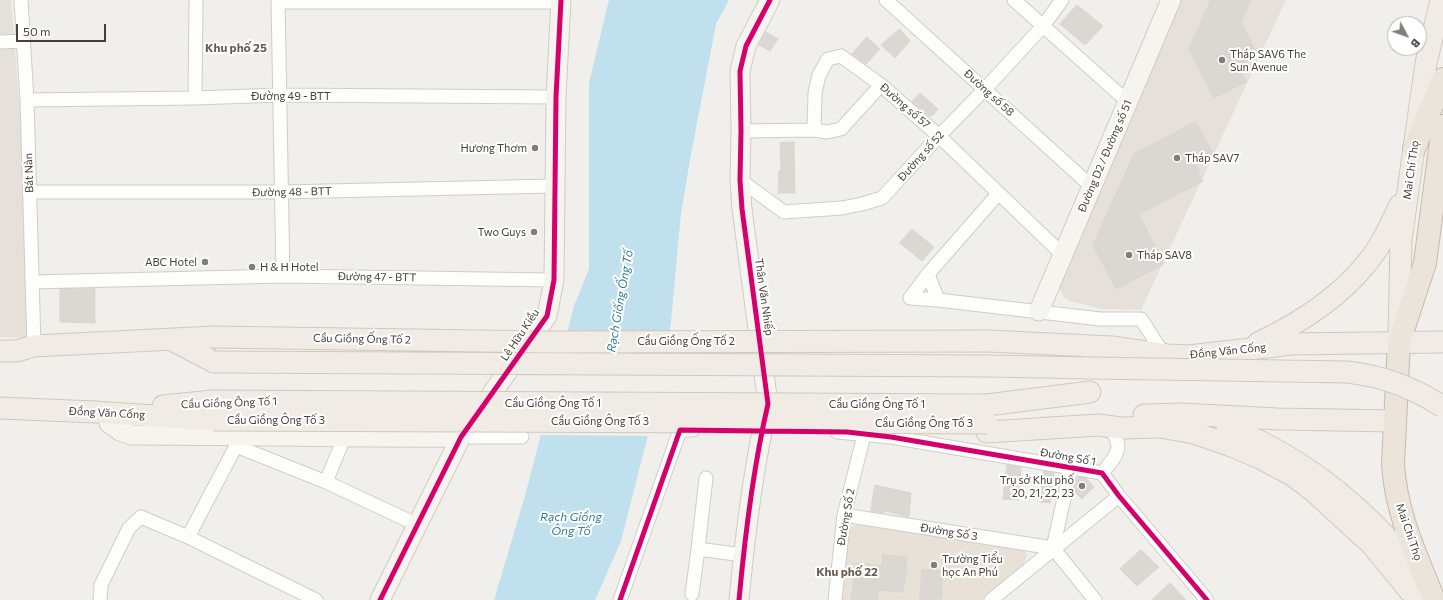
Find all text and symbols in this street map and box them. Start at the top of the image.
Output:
scale bar [18,16,108,42]
north arrow [1387,16,1427,56]
text: 50 m [23,24,51,38]
text: B [1408,37,1423,51]
district label: Khu phố 25 [205,41,267,55]
place label: Tháp SAV6 The Sun Avenue [1230,47,1306,73]
marker: Tháp SAV6 The Sun Avenue [1217,55,1227,65]
street label: Đường số 58 [961,67,1017,119]
street label: Đường số 57 [877,81,933,131]
street label: Đường 49 - BTT [251,89,331,103]
street label: Đường D2 / Đường số 51 [1075,98,1135,214]
street label: Đường số 52 [895,128,947,184]
street label: Mai Chí Thọ [1400,139,1422,201]
place label: Hương Thơm [461,141,527,155]
marker: Hương Thơm [530,143,540,153]
place label: Tháp SAV7 [1185,151,1239,165]
street label: Bát Nàn [22,153,36,193]
marker: Tháp SAV7 [1172,153,1182,163]
street label: Đường 48 - BTT [252,185,332,199]
place label: Two Guys [478,225,526,239]
marker: Two Guys [529,227,539,237]
place label: Tháp SAV8 [1137,248,1192,262]
water label: Rạch Giống Ống Tố [604,249,636,353]
marker: Tháp SAV8 [1124,250,1134,260]
place label: ABC Hotel [145,255,197,269]
marker: ABC Hotel [200,257,210,267]
street label: Thân Văn Nhiếp [752,257,776,337]
place label: H & H Hotel [260,260,319,274]
marker: H & H Hotel [247,262,257,272]
street label: Đường 47 - BTT [338,270,416,284]
street label: Lê Hữu Kiều [498,306,542,364]
street label: Cầu Giồng Ống Tố 2 [313,332,411,346]
street label: Cầu Giồng Ống Tố 2 [637,334,735,348]
street label: Đồng Văn Cống [1189,340,1267,362]
street label: Cầu Giồng Ông Tố 1 [181,395,277,411]
street label: Cầu Giồng Ông Tố 1 [505,396,601,410]
street label: Cầu Giồng Ông Tố 1 [829,397,925,411]
street label: Đồng Văn Cống [68,404,146,422]
street label: Cầu Giồng Ông Tố 3 [227,413,325,427]
street label: Cầu Giồng Ông Tố 3 [551,414,649,428]
street label: Cầu Giồng Ông Tố 3 [875,416,973,430]
street label: Đường Số 1 [1039,446,1097,468]
place label: Trụ sở Khu phố 20, 21, 22, 23 [1000,473,1074,499]
marker: Trụ sở Khu phố 20, 21, 22, 23 [1077,481,1087,491]
street label: Đường Số 2 [834,487,858,547]
street label: Mai Chí Thọ [1393,502,1425,562]
water label: Rạch Giồng Ông Tố [540,510,602,538]
street label: Đường Số 3 [919,521,979,543]
place label: Trường Tiểu học An Phú [942,552,1003,578]
marker: Trường Tiểu học An Phú [929,560,939,570]
district label: Khu phố 22 [816,565,878,579]

